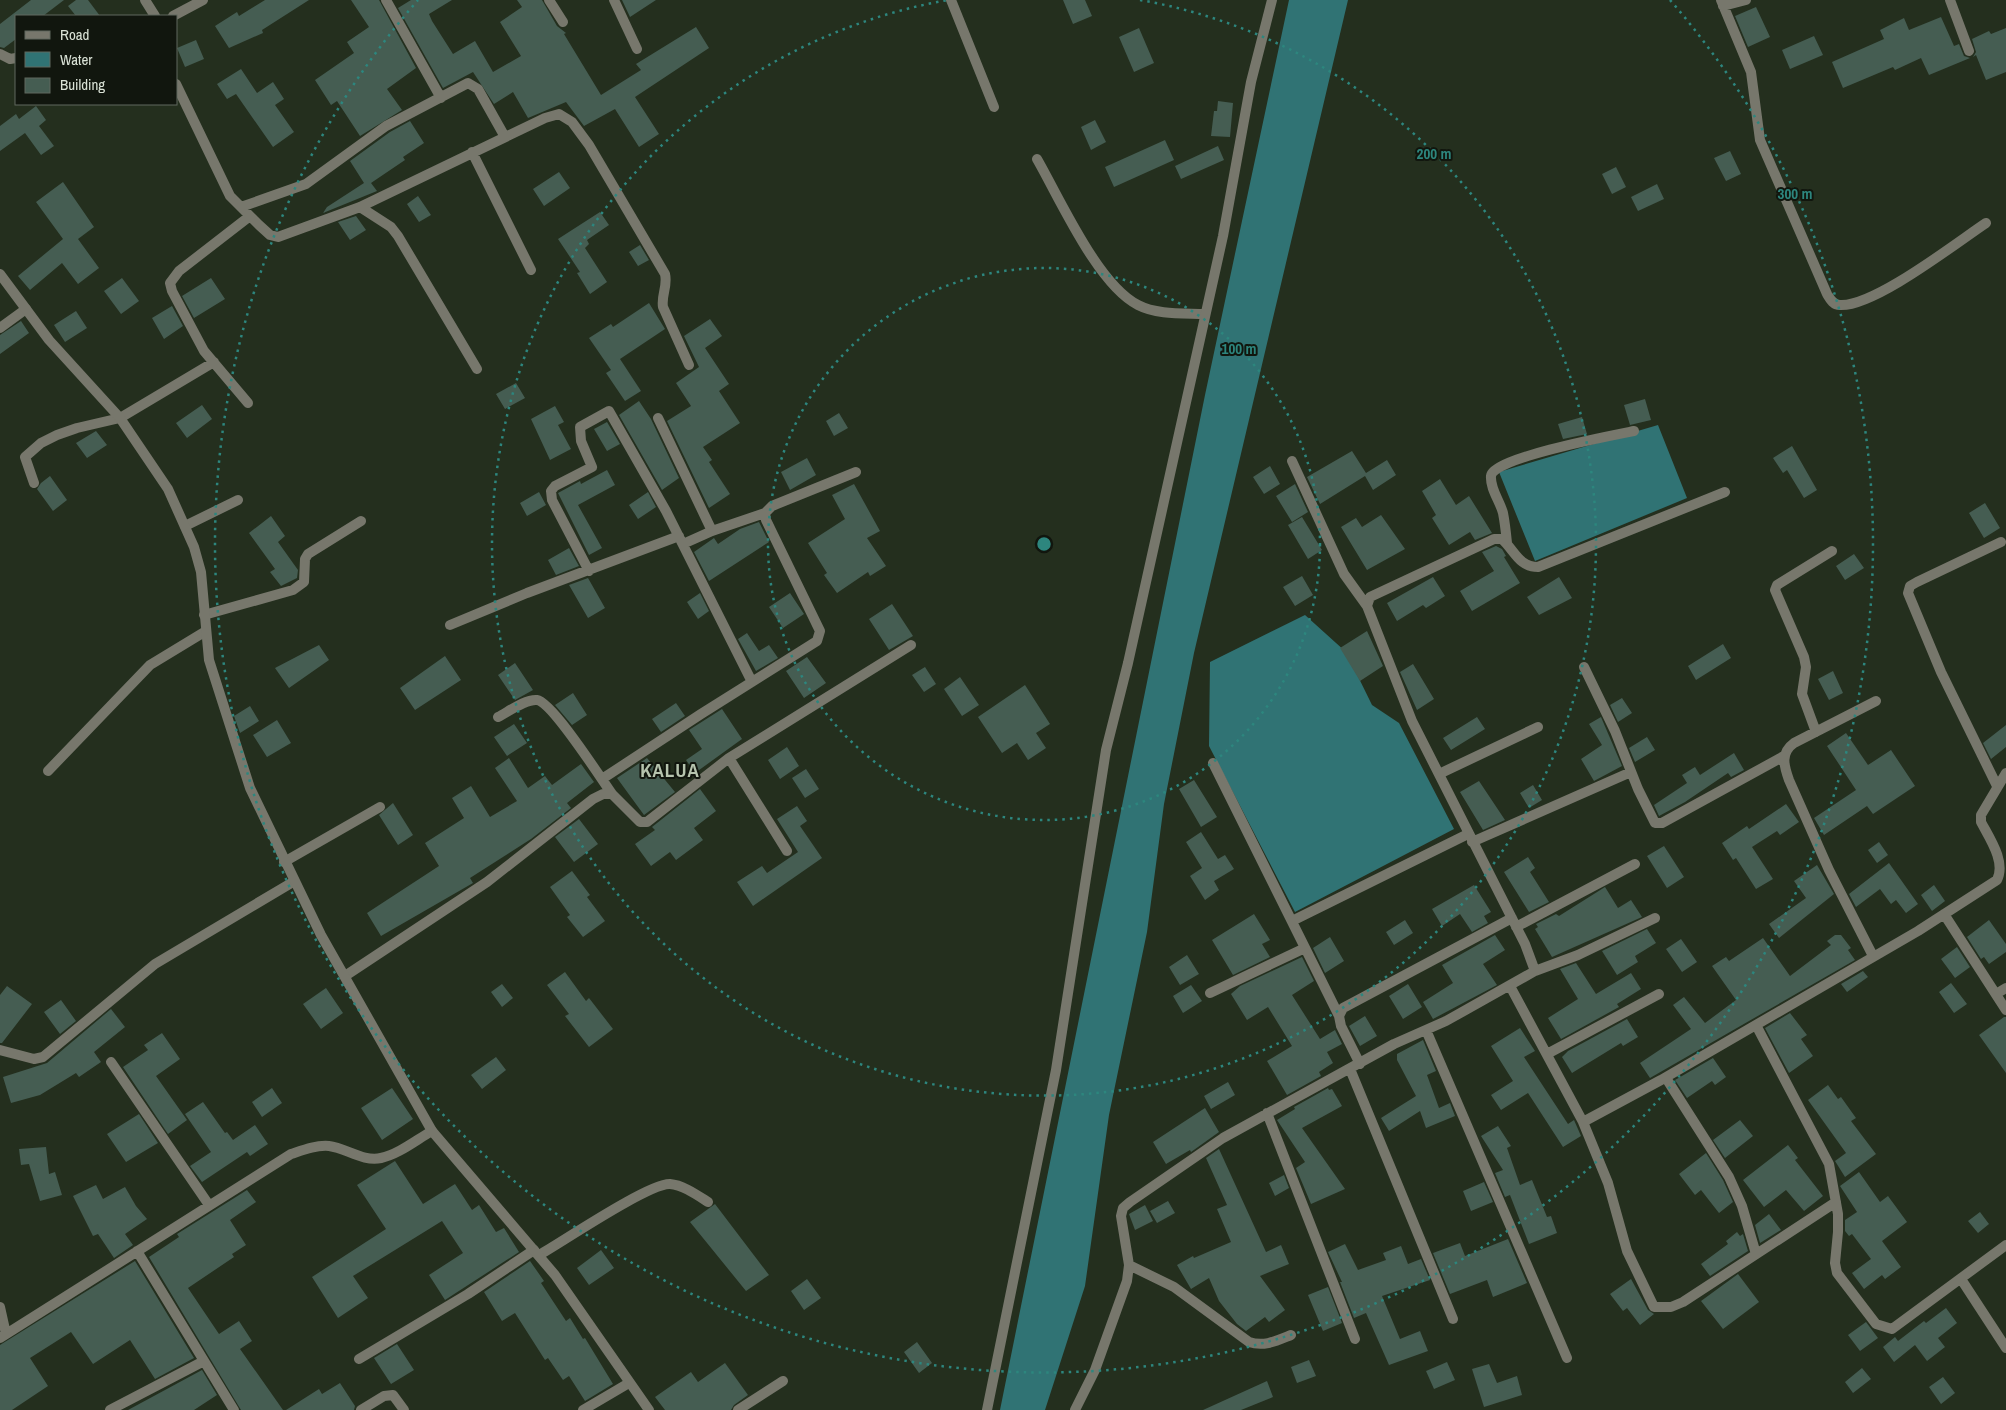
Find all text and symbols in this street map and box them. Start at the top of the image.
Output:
legend [15,15,178,105]
text: Road [60,24,89,45]
text: Water [60,49,92,70]
text: Building [60,74,105,95]
text: 200 m [1417,143,1451,164]
text: 300 m [1778,183,1812,204]
text: 100 m [1222,338,1256,359]
centre of rings [1035,535,1053,553]
district label: KALUA [640,757,700,783]

